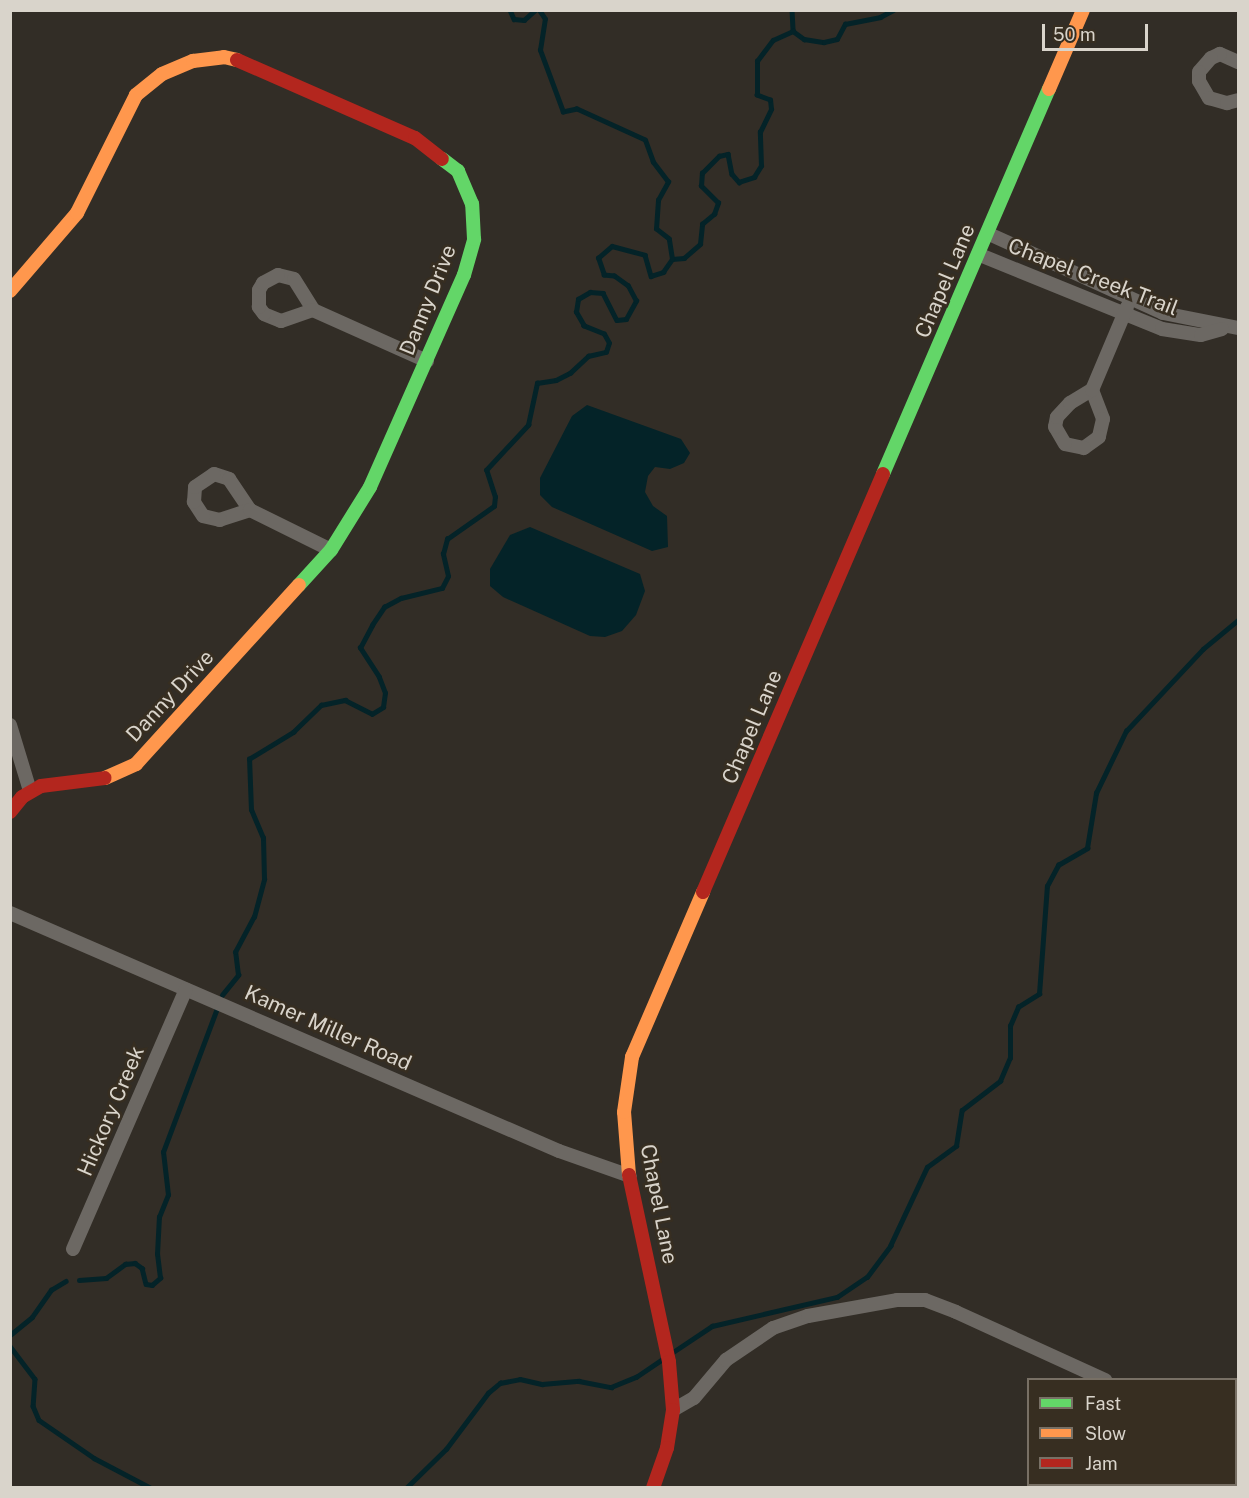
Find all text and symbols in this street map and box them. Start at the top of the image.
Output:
scale bar [1045,12,1152,50]
text: 50 m [1053,24,1096,45]
street label: Chapel Lane [910,220,980,342]
street label: Chapel Creek Trail [1004,233,1182,321]
street label: Danny Drive [394,241,462,359]
street label: Danny Drive [121,645,219,747]
street label: Chapel Lane [717,666,787,788]
street label: Kamer Miller Road [241,980,415,1076]
street label: Hickory Creek [72,1042,150,1180]
street label: Chapel Lane [635,1142,683,1266]
legend [1027,1378,1237,1486]
text: Fast [1085,1393,1121,1414]
text: Slow [1085,1423,1126,1444]
text: Jam [1085,1453,1118,1474]

